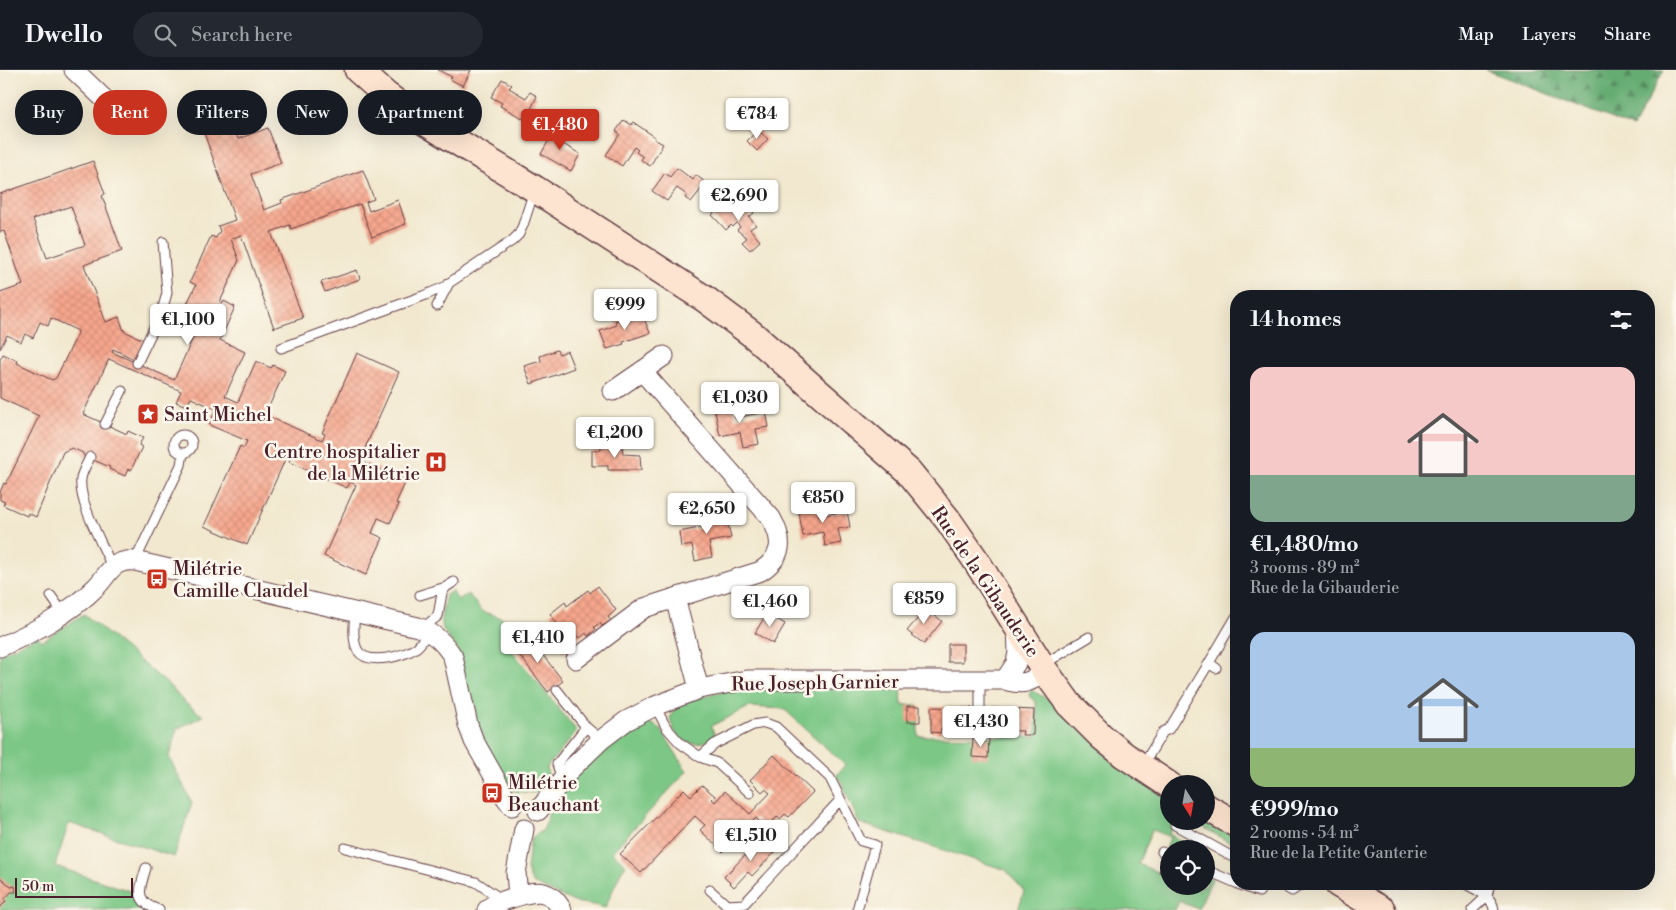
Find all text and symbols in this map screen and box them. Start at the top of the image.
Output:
search box [133,12,483,57]
text: Dwello [25,20,103,50]
icon: search [151,21,179,49]
text: Search here [191,23,293,47]
text: Map [1459,23,1494,46]
text: Layers [1522,23,1576,46]
text: Share [1604,23,1651,46]
chip: Buy [15,90,83,135]
chip: Rent [93,90,167,135]
chip: Filters [177,90,267,135]
chip: New [277,90,348,135]
chip: Apartment [358,90,482,135]
pin: €784 [727,98,787,140]
text: €784 [737,104,777,124]
pin: €1,480 [519,108,601,151]
text: €1,480 [532,115,588,135]
pin: €2,690 [698,180,780,222]
text: €2,690 [710,186,768,206]
pin: €999 [595,288,655,331]
text: €999 [605,295,645,315]
pin: €1,100 [147,304,229,346]
icon: filters [1607,306,1635,334]
text: 14 homes [1250,307,1341,333]
text: €1,100 [161,310,215,330]
pin: €1,030 [699,382,781,424]
text: €1,030 [712,388,768,408]
icon: home [1398,400,1488,490]
place icon: Saint Michel [136,402,160,426]
place label: Saint Michel [164,403,272,427]
pin: €1,200 [574,416,656,459]
text: €1,200 [587,423,643,443]
place label: Centre hospitalier de la Milétrie [264,440,420,486]
hospital icon: Centre hospitalier de la Milétrie [424,450,448,474]
pin: €850 [793,482,853,524]
text: €850 [802,488,844,508]
pin: €2,650 [666,492,748,535]
text: €2,650 [679,499,735,519]
street label: Rue de la Gibauderie [926,501,1045,662]
text: €1,480/mo [1250,532,1359,558]
place label: Milétrie Camille Claudel [173,557,309,603]
text: 3 rooms · 89 m² [1250,558,1360,578]
bus stop icon: Milétrie Camille Claudel [145,567,169,591]
text: Rue de la Gibauderie [1250,578,1399,598]
pin: €859 [894,582,954,625]
pin: €1,460 [729,586,811,628]
text: €859 [904,589,944,609]
text: €1,460 [742,592,798,612]
pin: €1,410 [497,622,579,664]
text: €1,410 [512,628,564,648]
icon: home [1398,665,1488,755]
street label: Rue Joseph Garnier [731,670,899,696]
pin: €1,430 [940,706,1022,748]
text: €1,430 [953,712,1009,732]
place label: Milétrie Beauchant [507,771,600,817]
north arrow [1160,775,1215,830]
map controls [1160,775,1215,895]
bus stop icon: Milétrie Beauchant [480,781,504,805]
text: €999/mo [1250,797,1339,823]
pin: €1,510 [710,820,792,862]
text: 2 rooms · 54 m² [1250,823,1359,843]
text: €1,510 [725,826,777,846]
button: locate [1160,840,1215,895]
text: Rue de la Petite Ganterie [1250,843,1427,863]
scale bar [15,875,132,898]
text: 50 m [22,878,54,896]

